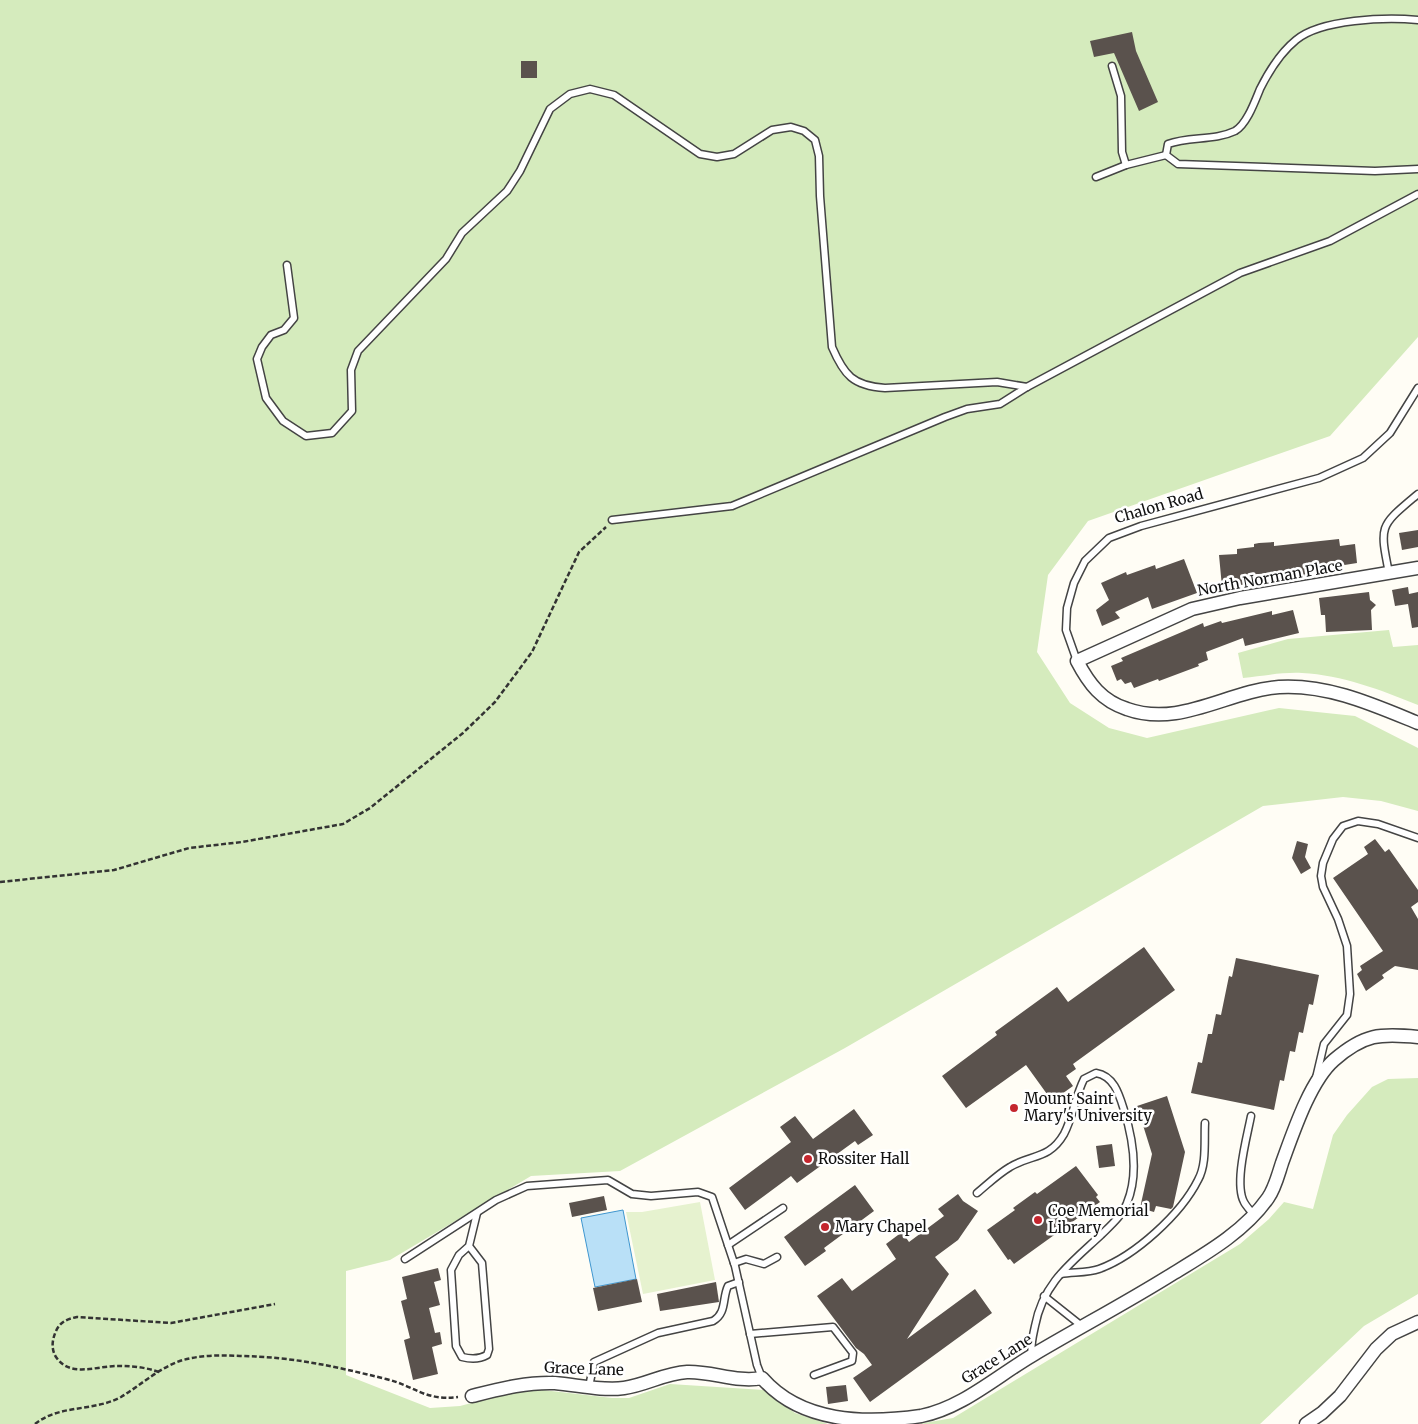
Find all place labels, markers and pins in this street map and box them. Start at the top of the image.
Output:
place label: Mount Saint Mary's University [1024,1089,1152,1125]
marker: Mount Saint Mary's University [1008,1102,1020,1114]
place label: Rossiter Hall [818,1149,910,1168]
marker: Rossiter Hall [802,1153,814,1165]
place label: Coe Memorial Library [1048,1201,1149,1237]
marker: Coe Memorial Library [1032,1214,1044,1226]
place label: Mary Chapel [835,1217,927,1236]
marker: Mary Chapel [819,1221,831,1233]

